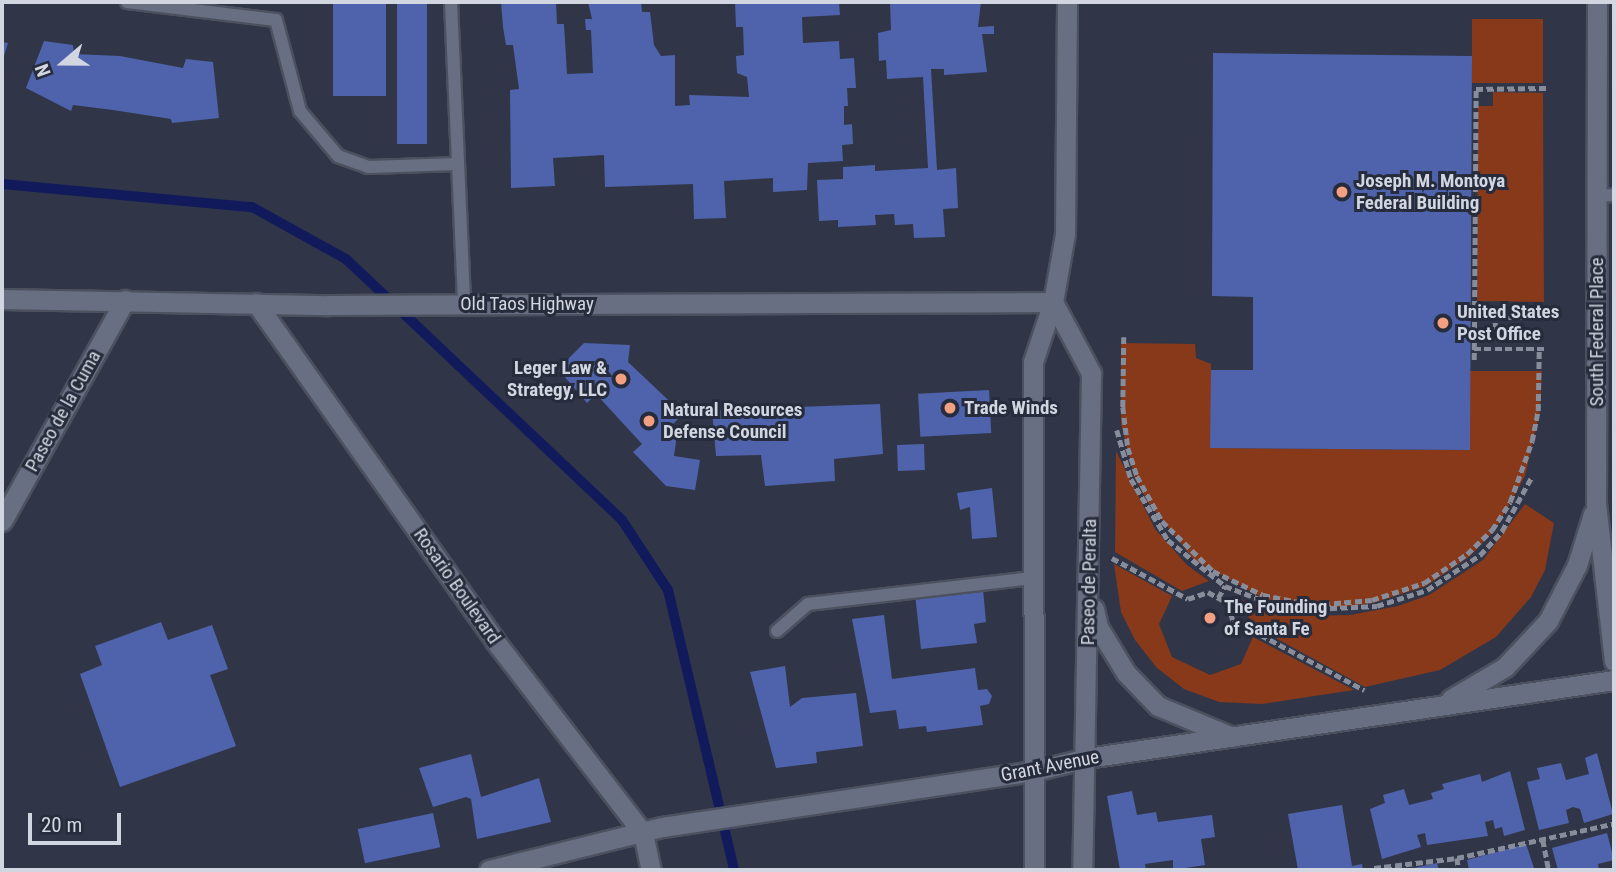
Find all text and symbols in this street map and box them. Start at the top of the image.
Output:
north arrow [28,28,98,98]
text: N [30,61,56,80]
place label: Joseph M. Montoya Federal Building [1356,170,1505,214]
marker: Joseph M. Montoya Federal Building [1334,184,1350,200]
street label: South Federal Place [1586,258,1608,406]
street label: Old Taos Highway [460,293,594,315]
place label: United States Post Office [1457,301,1559,345]
marker: United States Post Office [1435,315,1451,331]
street label: Paseo de la Cuma [20,346,106,476]
place label: Leger Law & Strategy, LLC [507,357,607,401]
marker: Leger Law & Strategy, LLC [613,371,629,387]
place label: Trade Winds [964,397,1058,419]
place label: Natural Resources Defense Council [663,399,802,443]
marker: Trade Winds [942,400,958,416]
marker: Natural Resources Defense Council [641,413,657,429]
street label: Paseo de Peralta [1076,519,1102,645]
street label: Rosario Boulevard [409,524,505,648]
place label: The Founding of Santa Fe [1224,596,1327,640]
marker: The Founding of Santa Fe [1202,610,1218,626]
street label: Grant Avenue [999,745,1101,787]
scale bar [32,798,124,842]
text: 20 m [41,813,82,837]

